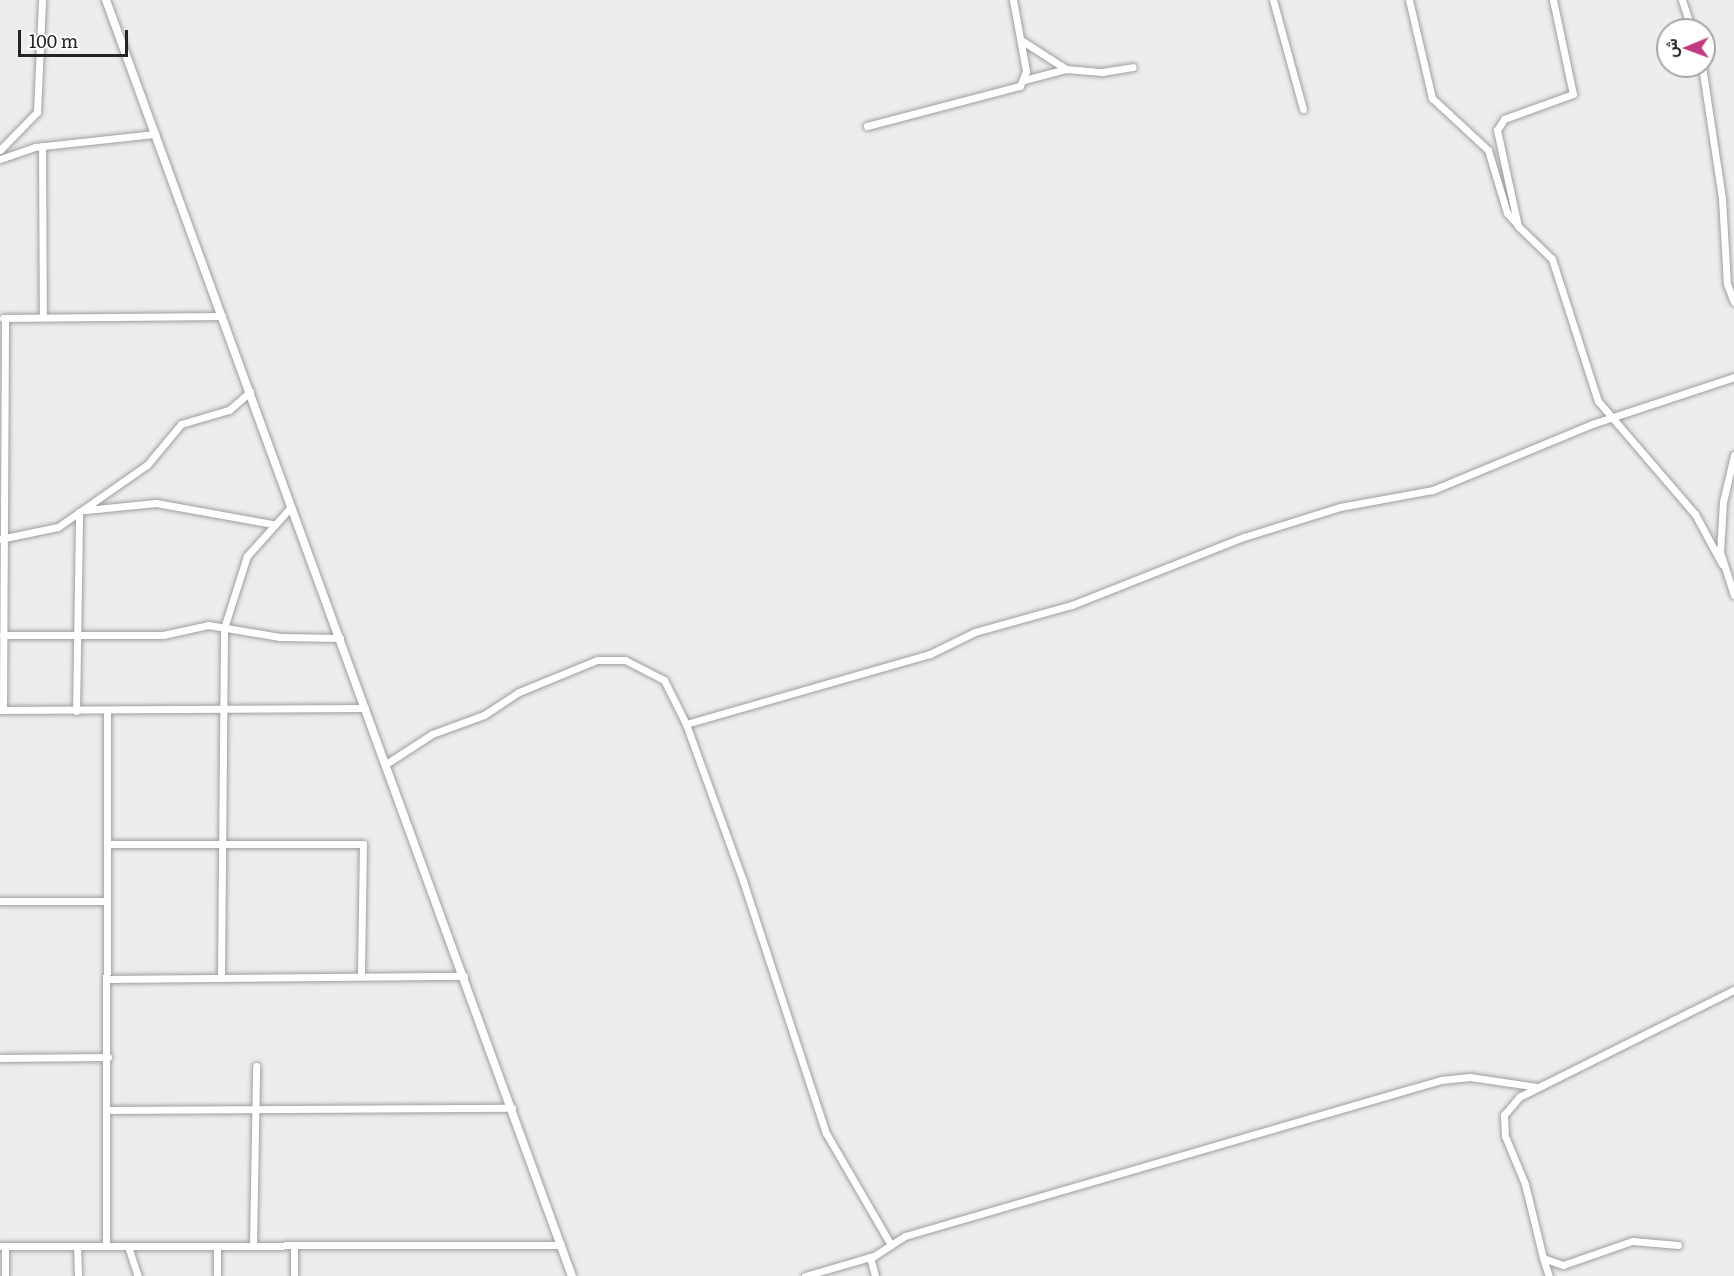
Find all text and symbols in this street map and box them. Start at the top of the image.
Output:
scale bar [21,18,130,56]
north arrow [1656,18,1716,78]
text: 100 m [29,27,78,54]
text: ش [1658,38,1682,58]

